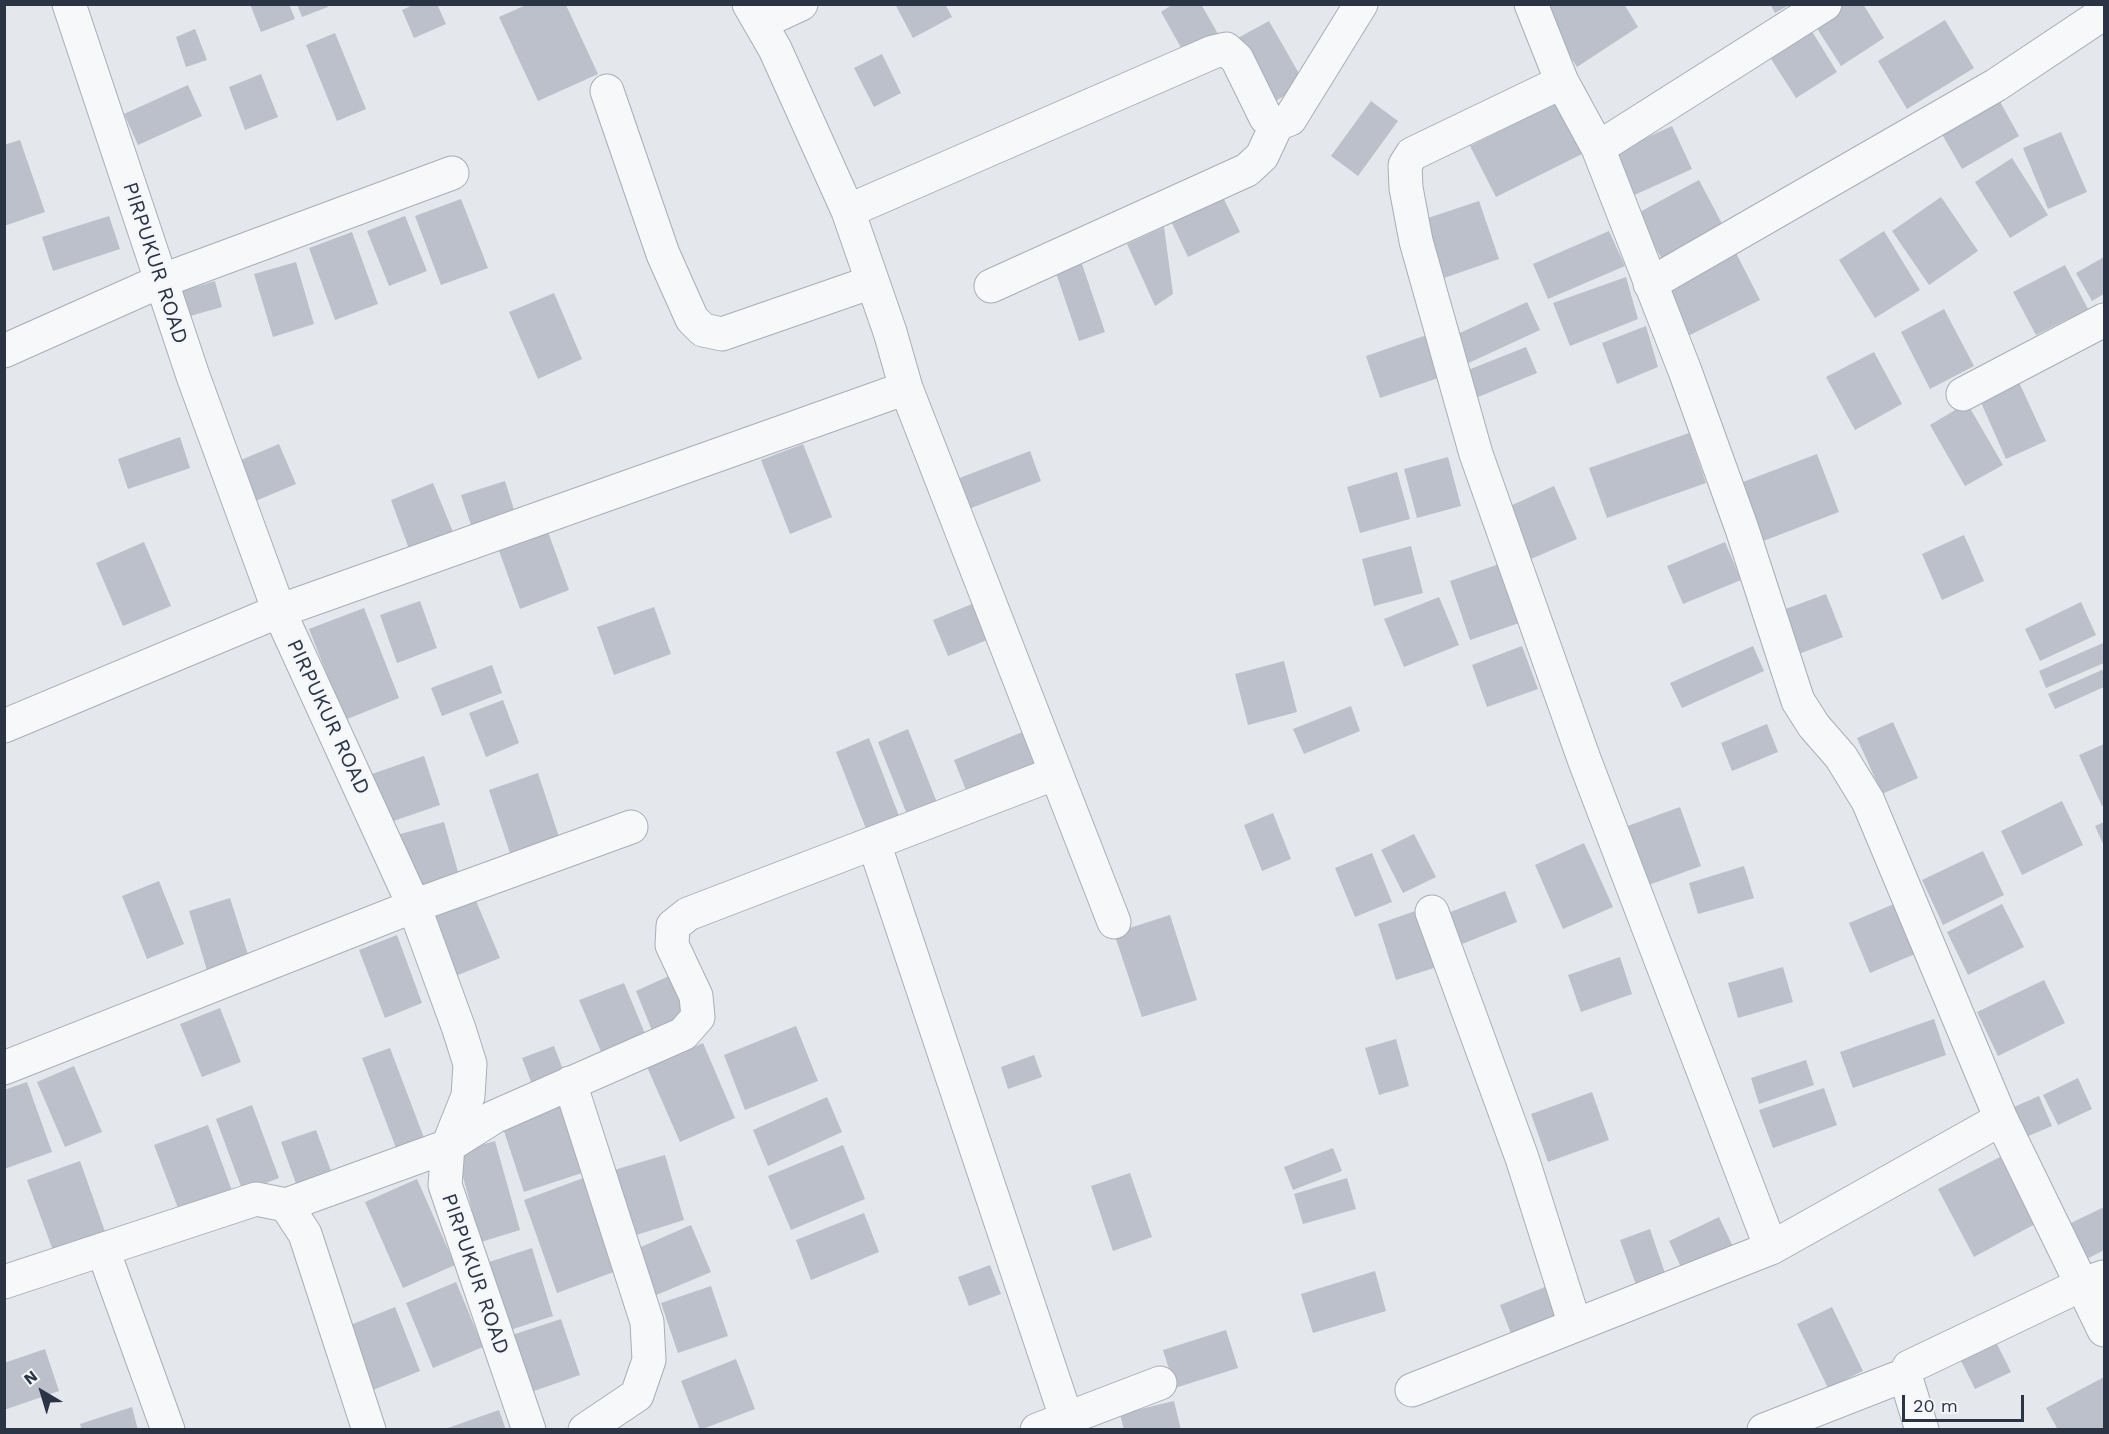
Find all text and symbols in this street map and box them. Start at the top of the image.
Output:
street label: PIRPUKUR ROAD [117,179,193,347]
street label: PIRPUKUR ROAD [281,635,375,799]
street label: PIRPUKUR ROAD [436,1190,514,1358]
north arrow [12,1362,72,1422]
text: N [20,1366,41,1389]
scale bar [1905,1383,2026,1421]
text: 20 m [1913,1395,1958,1416]

